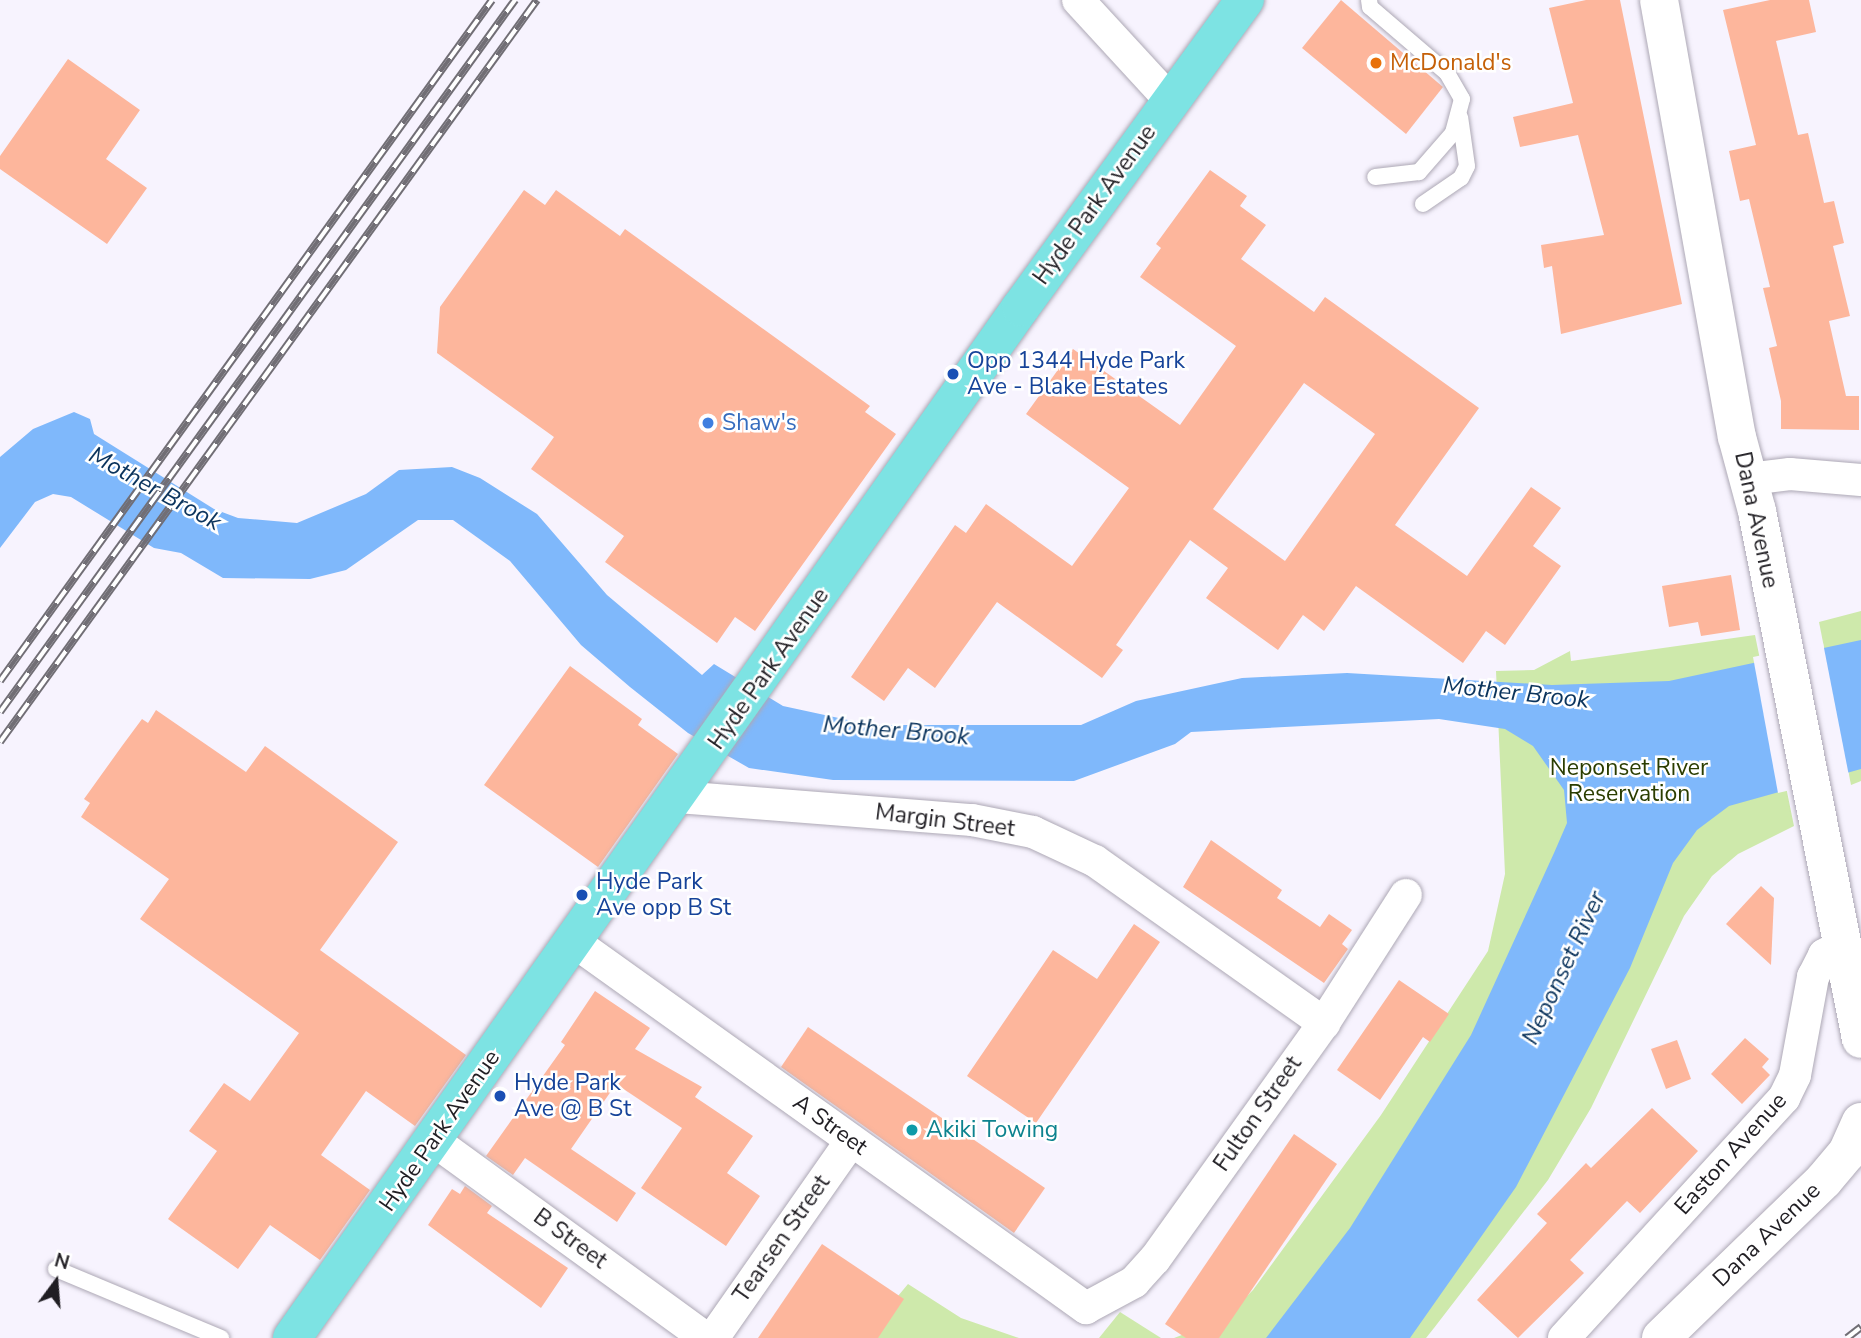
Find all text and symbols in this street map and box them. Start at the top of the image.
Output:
place label: McDonald's [1390,49,1512,77]
marker: McDonald's [1368,55,1384,71]
street label: Hyde Park Avenue [1028,120,1162,290]
place label: Opp 1344 Hyde Park Ave - Blake Estates [967,347,1185,401]
marker: Opp 1344 Hyde Park Ave - Blake Estates [945,366,961,382]
place label: Shaw's [722,409,797,437]
marker: Shaw's [700,415,716,431]
water label: Mother Brook [84,441,226,537]
street label: Dana Avenue [1728,449,1784,591]
street label: Hyde Park Avenue [703,583,835,755]
water label: Mother Brook [1442,671,1590,715]
water label: Mother Brook [822,710,970,752]
park label: Neponset River Reservation [1550,754,1708,808]
street label: Margin Street [874,799,1016,843]
place label: Hyde Park Ave opp B St [596,868,731,922]
marker: Hyde Park Ave opp B St [574,887,590,903]
water label: Neponset River [1516,887,1612,1049]
street label: Hyde Park Avenue [374,1045,506,1217]
street label: Fulton Street [1208,1051,1308,1177]
place label: Hyde Park Ave @ B St [514,1069,631,1123]
street label: Easton Avenue [1669,1087,1793,1221]
marker: Hyde Park Ave @ B St [492,1088,508,1104]
street label: A Street [787,1089,873,1161]
place label: Akiki Towing [926,1116,1058,1144]
marker: Akiki Towing [904,1122,920,1138]
street label: Tearsen Street [728,1170,836,1308]
street label: Dana Avenue [1708,1177,1826,1293]
street label: B Street [528,1203,612,1275]
north arrow [21,1247,91,1317]
text: N [51,1247,72,1276]

